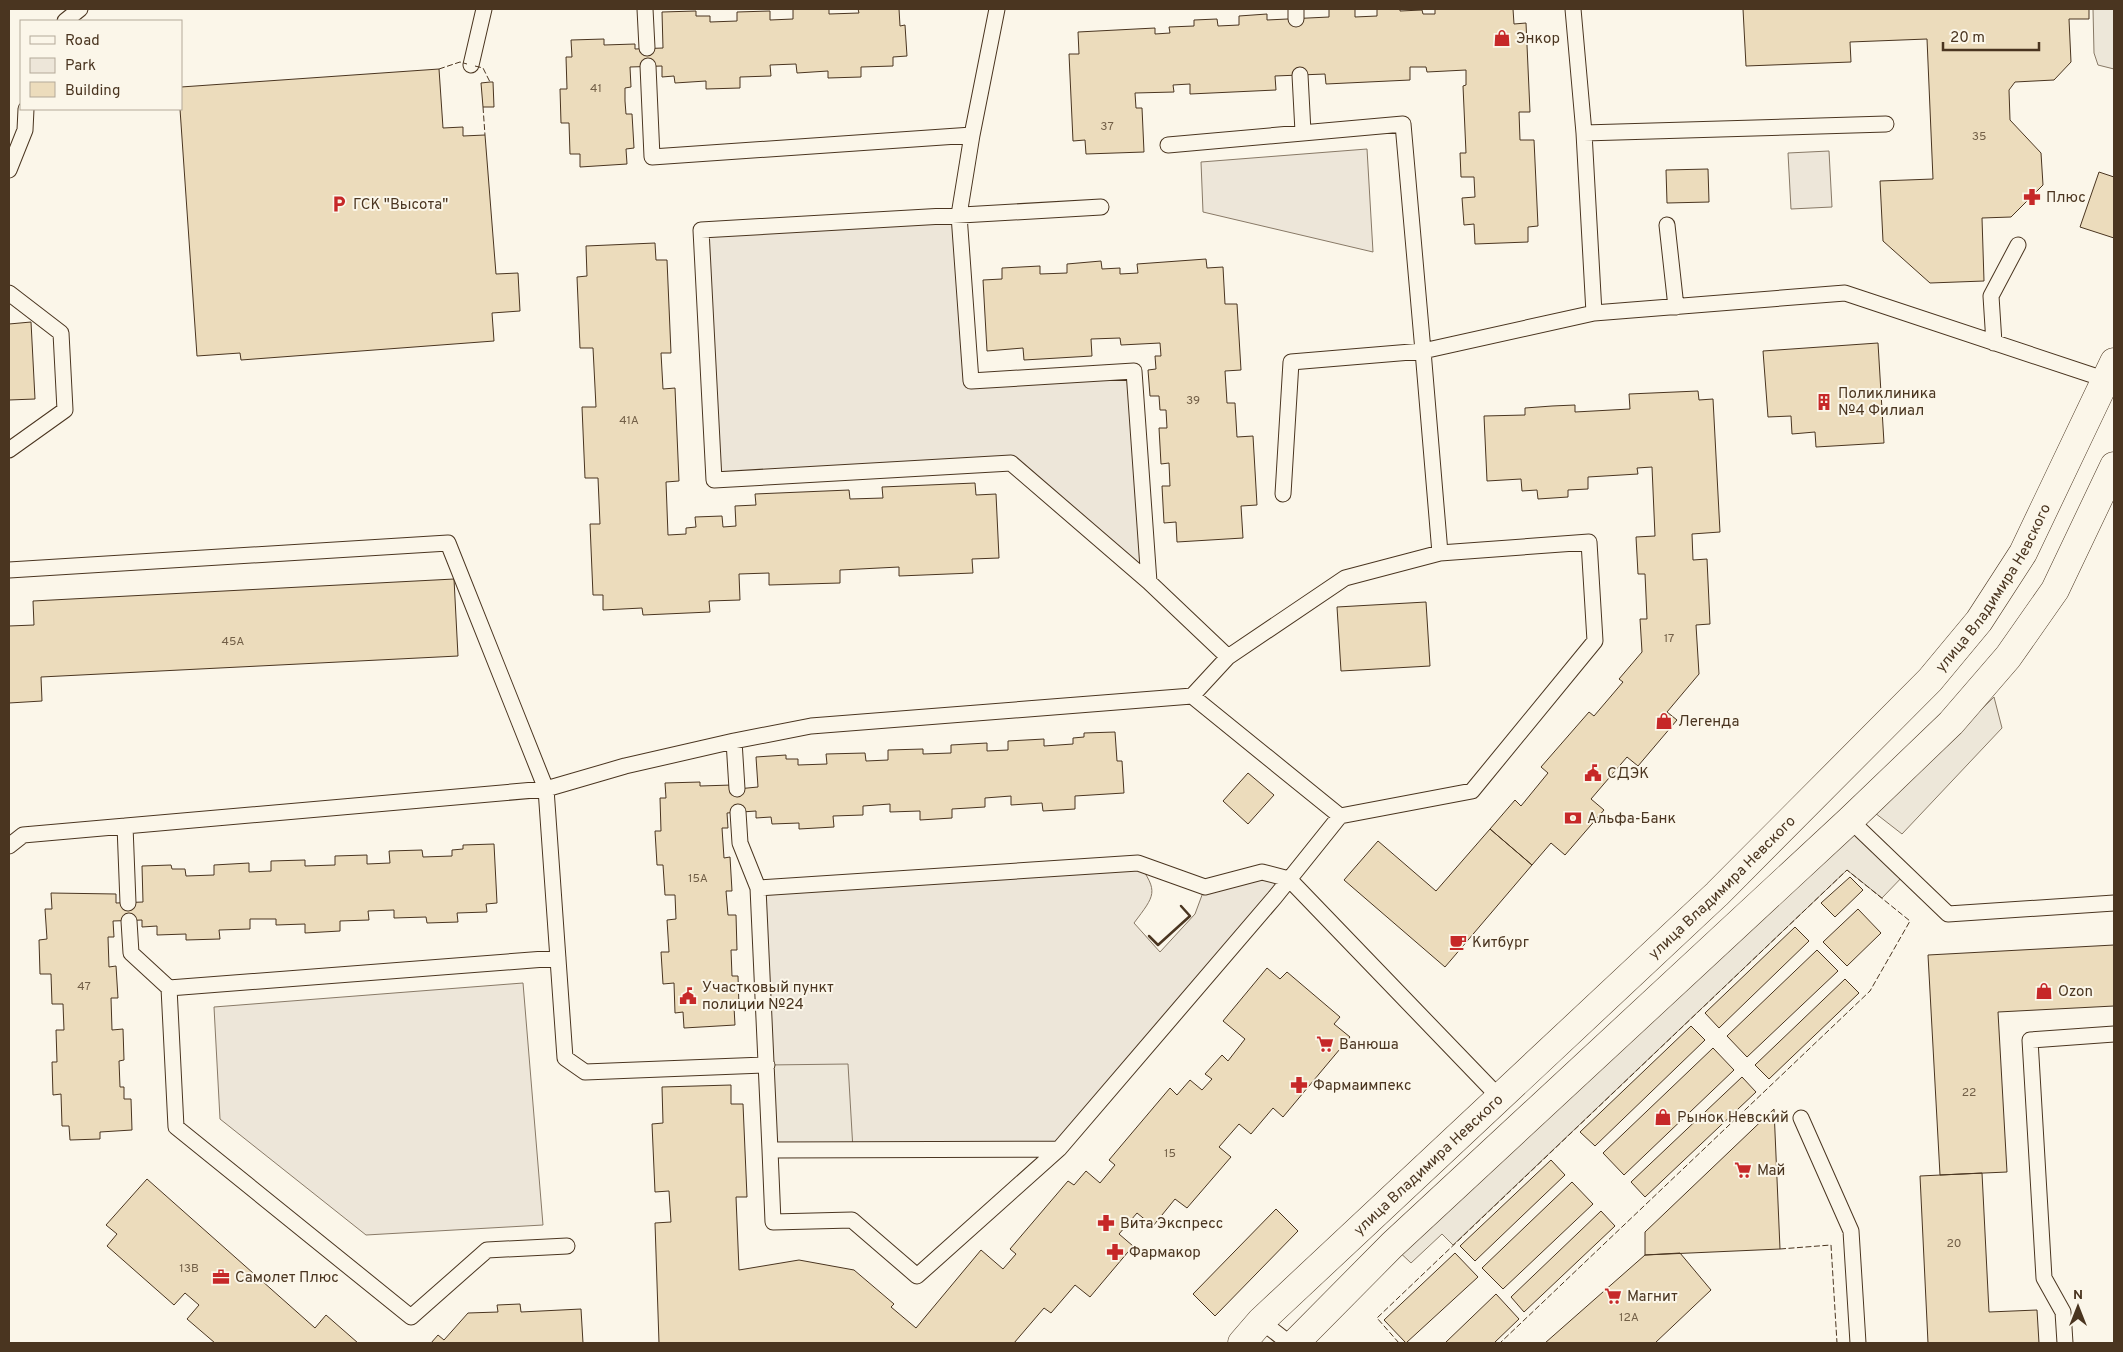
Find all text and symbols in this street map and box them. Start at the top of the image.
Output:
legend [20,20,182,110]
scale bar [1943,20,2039,52]
shop icon: Энкор [1492,28,1512,48]
text: 20 m [1950,29,1985,48]
place label: Энкор [1516,30,1560,49]
text: Road [65,32,100,51]
text: Park [65,57,96,76]
house number: 41 [590,81,602,97]
text: Building [65,82,120,101]
house number: 37 [1100,119,1114,135]
house number: 35 [1972,129,1986,145]
pharmacy icon: Плюс [2022,187,2042,207]
place label: Плюс [2046,189,2086,208]
parking icon: ГСК "Высота" [329,194,349,214]
place label: ГСК "Высота" [353,196,448,215]
place label: Поликлиника №4 Филиал [1838,385,1936,421]
building icon: Поликлиника №4 Филиал [1814,392,1834,412]
house number: 39 [1186,393,1200,409]
house number: 41А [619,413,639,429]
street label: улица Владимира Невского [1932,501,2056,677]
house number: 17 [1664,631,1674,647]
house number: 45А [222,634,244,650]
shop icon: Легенда [1654,711,1674,731]
place label: Легенда [1678,713,1739,732]
public building icon: СДЭК [1583,763,1603,783]
place label: СДЭК [1607,765,1649,784]
bank icon: Альфа-Банк [1563,808,1583,828]
place label: Альфа-Банк [1587,810,1676,829]
street label: улица Владимира Невского [1645,812,1801,964]
house number: 15А [688,871,708,887]
cafe icon: Китбург [1448,932,1468,952]
place label: Китбург [1472,934,1529,953]
house number: 47 [77,979,91,995]
place label: Участковый пункт полиции №24 [702,979,834,1015]
shop icon: Ozon [2034,981,2054,1001]
place label: Ozon [2058,983,2093,1002]
public building icon: Участковый пункт полиции №24 [678,986,698,1006]
supermarket icon: Ванюша [1315,1034,1335,1054]
place label: Ванюша [1339,1036,1399,1055]
pharmacy icon: Фармаимпекс [1289,1075,1309,1095]
place label: Фармаимпекс [1313,1077,1411,1096]
house number: 22 [1962,1085,1976,1101]
street label: улица Владимира Невского [1350,1091,1508,1240]
shop icon: Рынок Невский [1653,1107,1673,1127]
place label: Рынок Невский [1677,1109,1789,1128]
house number: 15 [1164,1146,1176,1162]
supermarket icon: Май [1733,1160,1753,1180]
place label: Май [1757,1162,1785,1181]
pharmacy icon: Вита Экспресс [1096,1213,1116,1233]
place label: Вита Экспресс [1120,1215,1223,1234]
house number: 20 [1946,1236,1962,1252]
pharmacy icon: Фармакор [1105,1242,1125,1262]
place label: Фармакор [1129,1244,1201,1263]
house number: 13В [179,1261,199,1277]
office icon: Самолет Плюс [211,1267,231,1287]
place label: Самолет Плюс [235,1269,339,1288]
north arrow [2053,1282,2103,1332]
supermarket icon: Магнит [1603,1286,1623,1306]
text: N [2073,1287,2083,1304]
place label: Магнит [1627,1288,1678,1307]
house number: 12А [1619,1310,1639,1326]

